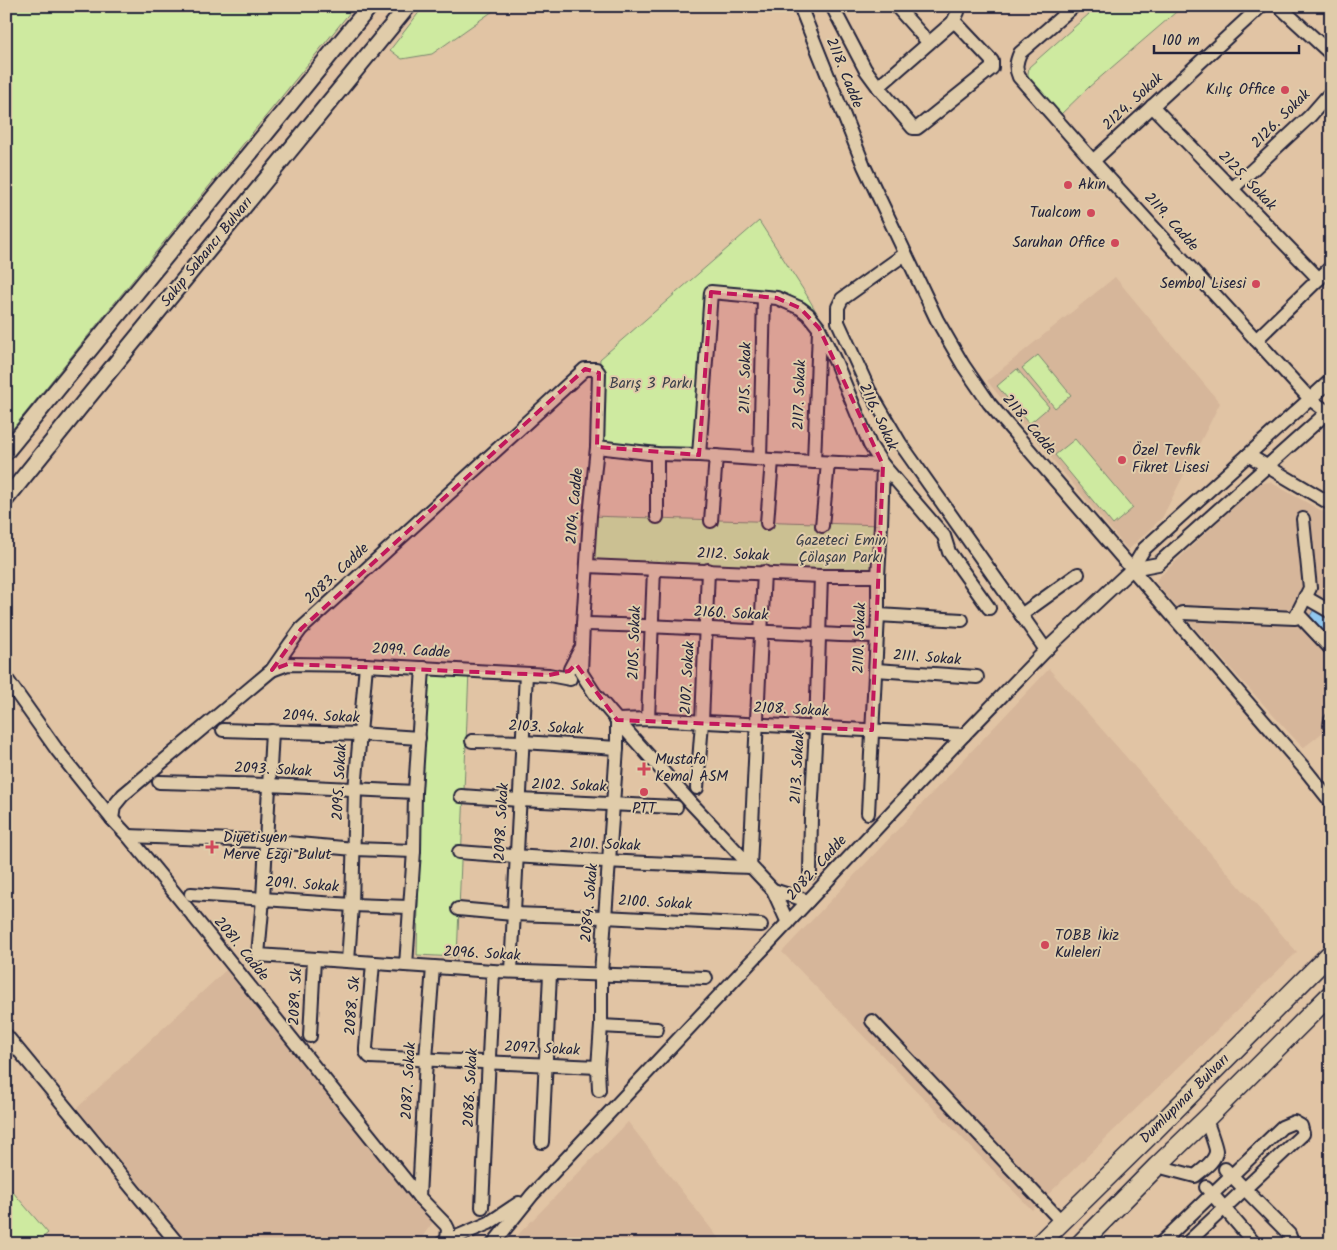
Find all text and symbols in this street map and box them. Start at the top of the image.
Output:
scale bar [1154,22,1300,54]
text: 100 m [1162,29,1200,53]
street label: 2118. Cadde [819,34,869,112]
street label: 2124. Sokak [1097,67,1170,137]
place label: Kılıç Office [1206,78,1275,102]
street label: 2126. Sokak [1246,83,1317,154]
marker: Kılıç Office [1279,84,1291,96]
street label: 2125. Sokak [1212,145,1283,217]
place label: Akın [1078,173,1106,197]
marker: Akın [1062,179,1074,191]
street label: 2119. Cadde [1138,187,1204,257]
street label: Sakıp Sabancı Bulvarı [155,191,259,313]
place label: Tualcom [1030,201,1081,225]
marker: Tualcom [1085,207,1097,219]
place label: Saruhan Office [1013,231,1105,255]
marker: Saruhan Office [1109,237,1121,249]
place label: Sembol Lisesi [1160,272,1247,296]
marker: Sembol Lisesi [1250,278,1262,290]
street label: 2115. Sokak [733,341,759,414]
street label: 2117. Sokak [787,358,813,431]
park label: Barış 3 Parkı [609,372,693,396]
street label: 2116. Sokak [852,379,904,456]
street label: 2118. Cadde [996,389,1062,461]
place label: Özel Tevfik Fikret Lisesi [1132,439,1210,480]
marker: Özel Tevfik Fikret Lisesi [1116,454,1128,466]
street label: 2104. Cadde [560,467,590,545]
park label: Gazeteci Emin Çölaşan Parkı [796,529,886,570]
street label: 2083. Cadde [299,537,375,610]
street label: 2112. Sokak [696,542,770,568]
street label: 2160. Sokak [693,600,770,628]
street label: 2110. Sokak [847,601,873,674]
street label: 2105. Sokak [622,604,648,681]
street label: 2099. Cadde [371,637,451,665]
street label: 2107. Sokak [674,640,702,715]
street label: 2111. Sokak [892,644,963,672]
street label: 2108. Sokak [753,696,830,724]
street label: 2094. Sokak [282,704,361,730]
street label: 2103. Sokak [508,714,585,742]
street label: 2113. Sokak [784,730,812,805]
street label: 2095. Sokak [326,742,354,821]
place label: Mustafa Kemal ASM [655,748,728,789]
street label: 2093. Sokak [234,756,313,784]
marker: Mustafa Kemal ASM [637,762,651,776]
street label: 2102. Sokak [531,773,608,799]
street label: 2098. Sokak [488,781,516,862]
marker: PTT [638,786,650,798]
place label: PTT [632,797,658,821]
place label: Diyetisyen Merve Ezgi Bulut [223,826,331,867]
street label: 2082. Cadde [781,830,853,906]
street label: 2101. Sokak [569,832,642,858]
marker: Diyetisyen Merve Ezgi Bulut [205,840,219,854]
street label: 2084. Sokak [575,862,605,943]
street label: 2091. Sokak [264,870,341,900]
street label: 2100. Sokak [617,889,693,917]
street label: 2081. Cadde [207,911,275,987]
place label: TOBB İkiz Kuleleri [1055,924,1120,965]
marker: TOBB İkiz Kuleleri [1039,939,1051,951]
street label: 2096. Sokak [443,940,522,968]
street label: 2089. Sk [283,967,310,1026]
street label: 2088. Sk [338,975,368,1036]
street label: 2097. Sokak [503,1035,581,1063]
street label: 2087. Sokak [395,1041,423,1120]
street label: 2086. Sokak [457,1047,485,1128]
street label: Dumlupınar Bulvarı [1134,1048,1236,1150]

